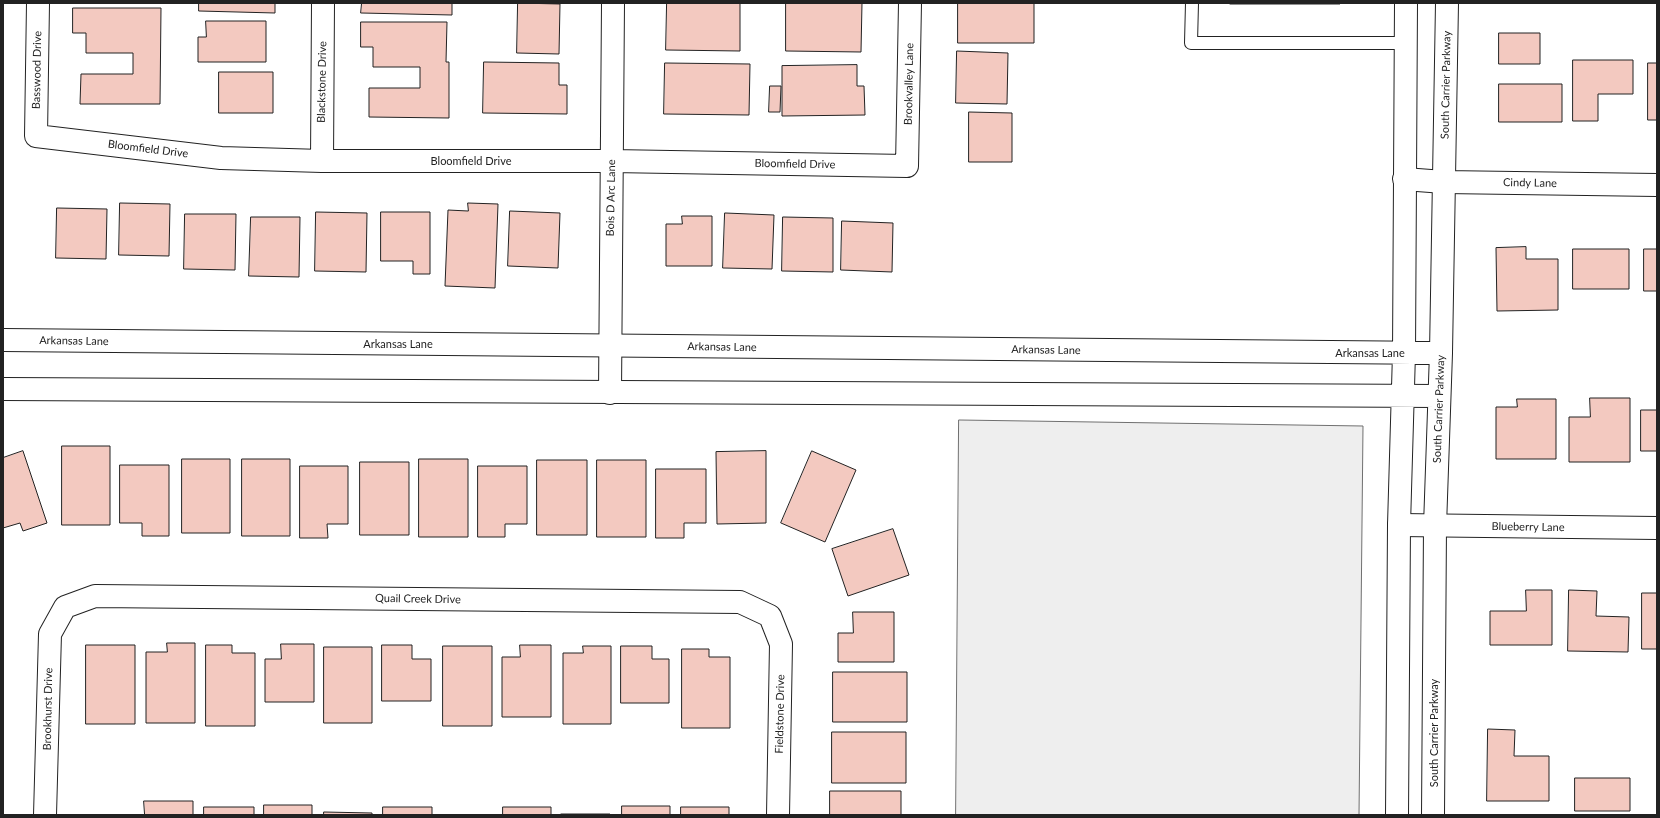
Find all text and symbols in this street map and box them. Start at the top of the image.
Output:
street label: Basswood Drive [30,31,44,109]
street label: South Carrier Parkway [1438,31,1454,139]
street label: Blackstone Drive [315,41,329,123]
street label: Brookvalley Lane [902,43,916,125]
street label: Bloomfield Drive [107,138,189,160]
street label: Bloomfield Drive [431,154,511,168]
street label: Bloomfield Drive [754,157,836,171]
street label: Bois D Arc Lane [604,159,618,237]
street label: Cindy Lane [1503,176,1557,190]
street label: Arkansas Lane [39,334,109,348]
street label: Arkansas Lane [363,337,433,351]
street label: Arkansas Lane [687,340,757,354]
street label: Arkansas Lane [1011,343,1081,357]
street label: Arkansas Lane [1335,346,1405,360]
street label: South Carrier Parkway [1431,355,1447,463]
street label: Blueberry Lane [1491,520,1565,534]
street label: Quail Creek Drive [375,592,461,606]
street label: Brookhurst Drive [41,667,55,751]
street label: Fieldstone Drive [773,674,787,754]
street label: South Carrier Parkway [1427,679,1441,787]

